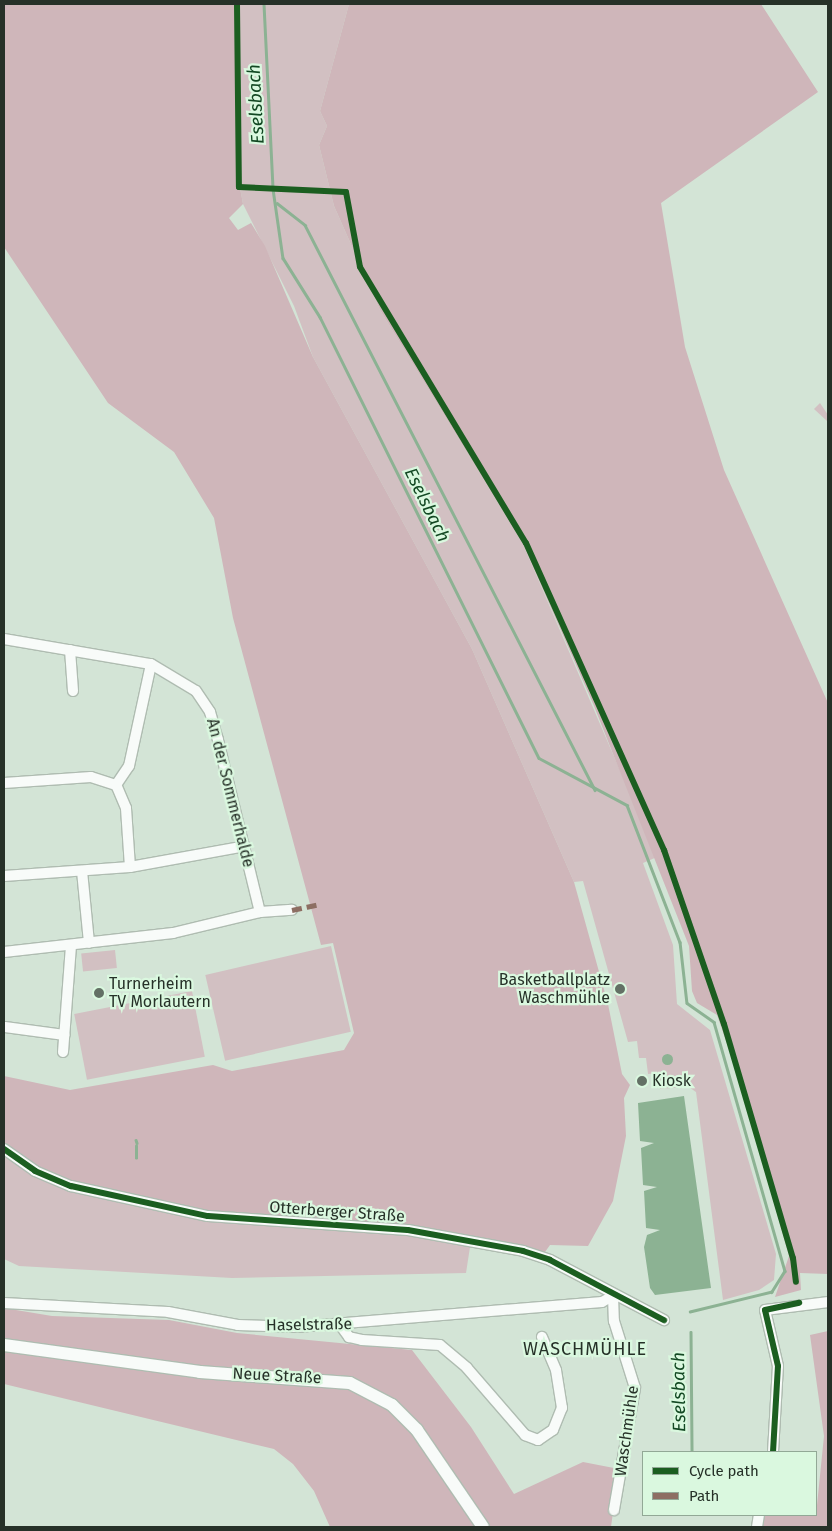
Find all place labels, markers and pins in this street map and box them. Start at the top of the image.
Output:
place label: Basketballplatz Waschmühle [499,970,610,1008]
place label: Turnerheim TV Morlautern [109,974,211,1012]
marker: Basketballplatz Waschmühle [614,983,626,995]
marker: Turnerheim TV Morlautern [93,987,105,999]
place label: Kiosk [652,1071,691,1091]
marker: Kiosk [636,1075,648,1087]

